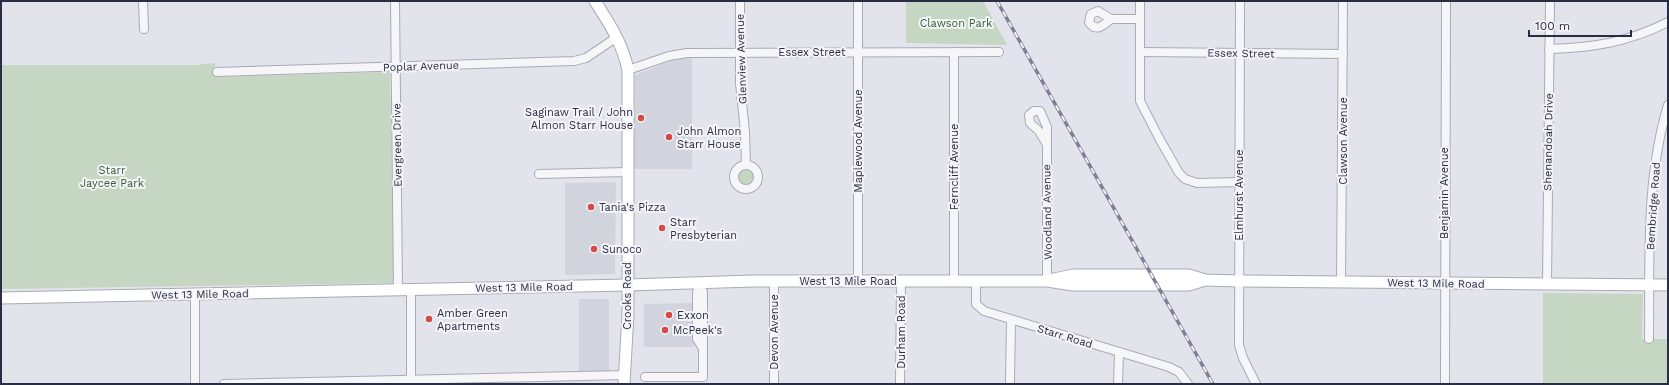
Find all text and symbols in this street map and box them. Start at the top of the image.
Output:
scale bar [1529,12,1631,38]
street label: Glenview Avenue [733,14,750,104]
park label: Clawson Park [920,17,992,30]
text: 100 m [1535,19,1570,33]
street label: Essex Street [778,46,846,59]
street label: Essex Street [1207,46,1275,61]
street label: Poplar Avenue [383,59,459,74]
street label: Maplewood Avenue [852,89,865,193]
street label: Shenandoah Drive [1541,93,1556,191]
street label: Clawson Avenue [1337,97,1350,185]
street label: Evergreen Drive [390,103,405,187]
place label: Saginaw Trail / John Almon Starr House [525,106,633,132]
marker: Saginaw Trail / John Almon Starr House [636,113,646,123]
street label: Ferncliff Avenue [948,124,961,210]
place label: John Almon Starr House [677,125,741,151]
marker: John Almon Starr House [664,132,674,142]
street label: Benjamin Avenue [1438,147,1451,239]
street label: Elmhurst Avenue [1233,149,1246,241]
street label: Bembridge Road [1644,162,1663,250]
park label: Starr Jaycee Park [80,164,144,190]
street label: Woodland Avenue [1040,164,1055,260]
place label: Tania's Pizza [599,201,666,214]
marker: Tania's Pizza [586,202,596,212]
place label: Starr Presbyterian [670,216,737,242]
marker: Starr Presbyterian [657,223,667,233]
place label: Sunoco [602,243,642,256]
marker: Sunoco [589,244,599,254]
street label: Crooks Road [621,262,634,330]
street label: West 13 Mile Road [799,275,897,288]
street label: West 13 Mile Road [1387,276,1485,291]
street label: West 13 Mile Road [475,280,573,295]
street label: West 13 Mile Road [151,287,249,302]
street label: Devon Avenue [768,294,781,370]
street label: Durham Road [895,295,908,369]
place label: Amber Green Apartments [437,307,508,333]
place label: Exxon [677,309,709,322]
marker: Exxon [664,310,674,320]
marker: Amber Green Apartments [424,314,434,324]
street label: Starr Road [1036,322,1094,351]
place label: McPeek's [673,324,722,337]
marker: McPeek's [660,325,670,335]

